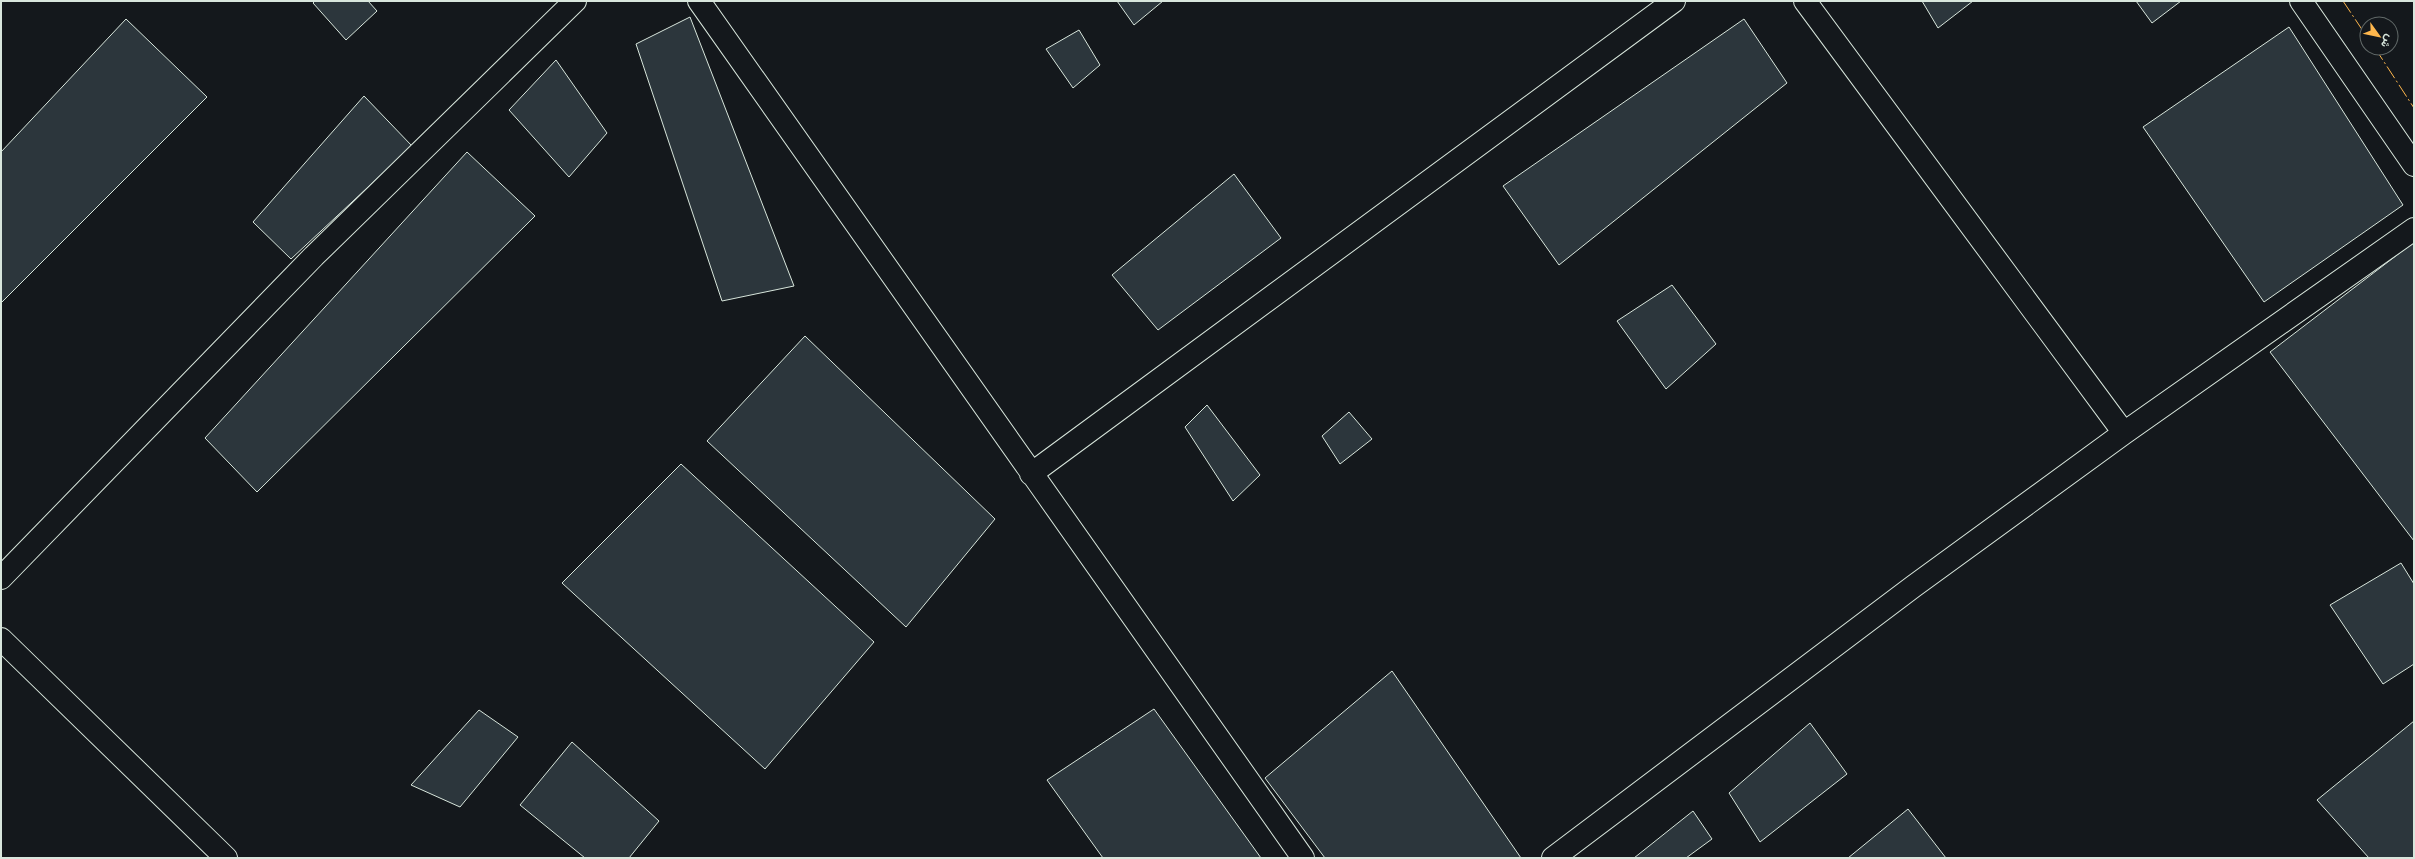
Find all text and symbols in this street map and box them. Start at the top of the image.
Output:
north arrow [2359,16,2399,56]
text: ش [2378,32,2396,50]

